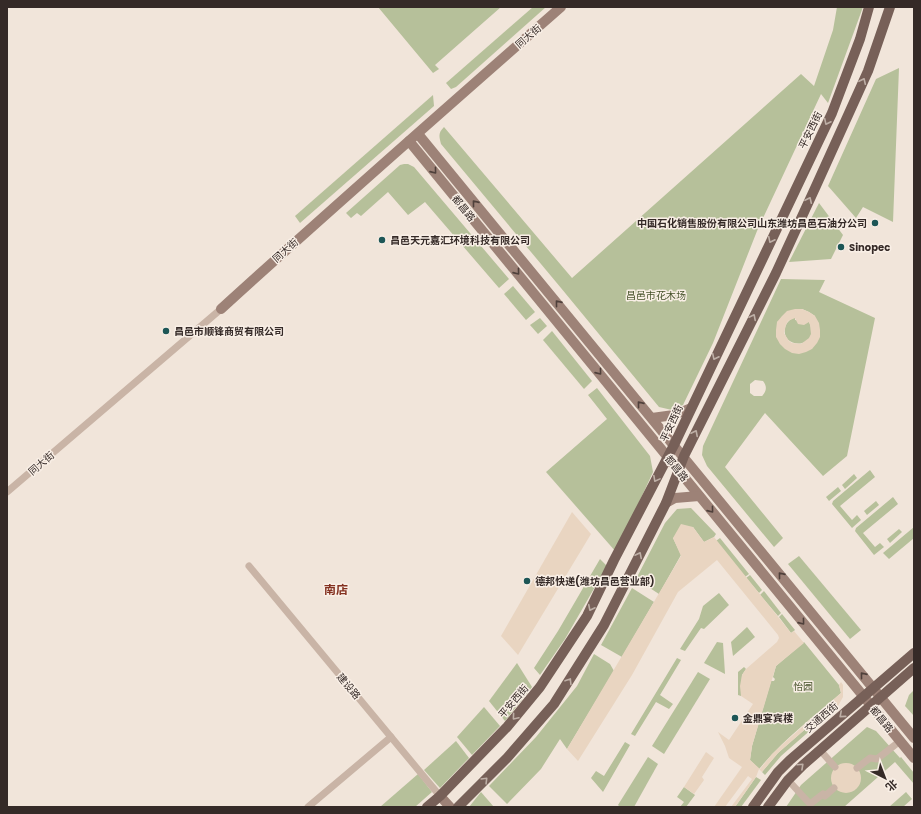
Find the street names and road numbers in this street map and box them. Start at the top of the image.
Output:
street label: 同大街 [512,21,545,52]
street label: 平安西街 [795,109,826,151]
street label: 都昌路 [448,192,479,225]
street label: 同大街 [269,235,302,266]
street label: 平安西街 [656,402,687,445]
street label: 同大街 [25,448,58,479]
street label: 都昌路 [661,452,692,485]
street label: 建设路 [333,670,364,703]
street label: 平安西街 [495,681,532,721]
street label: 交通西街 [801,699,841,736]
street label: 都昌路 [866,703,897,736]

